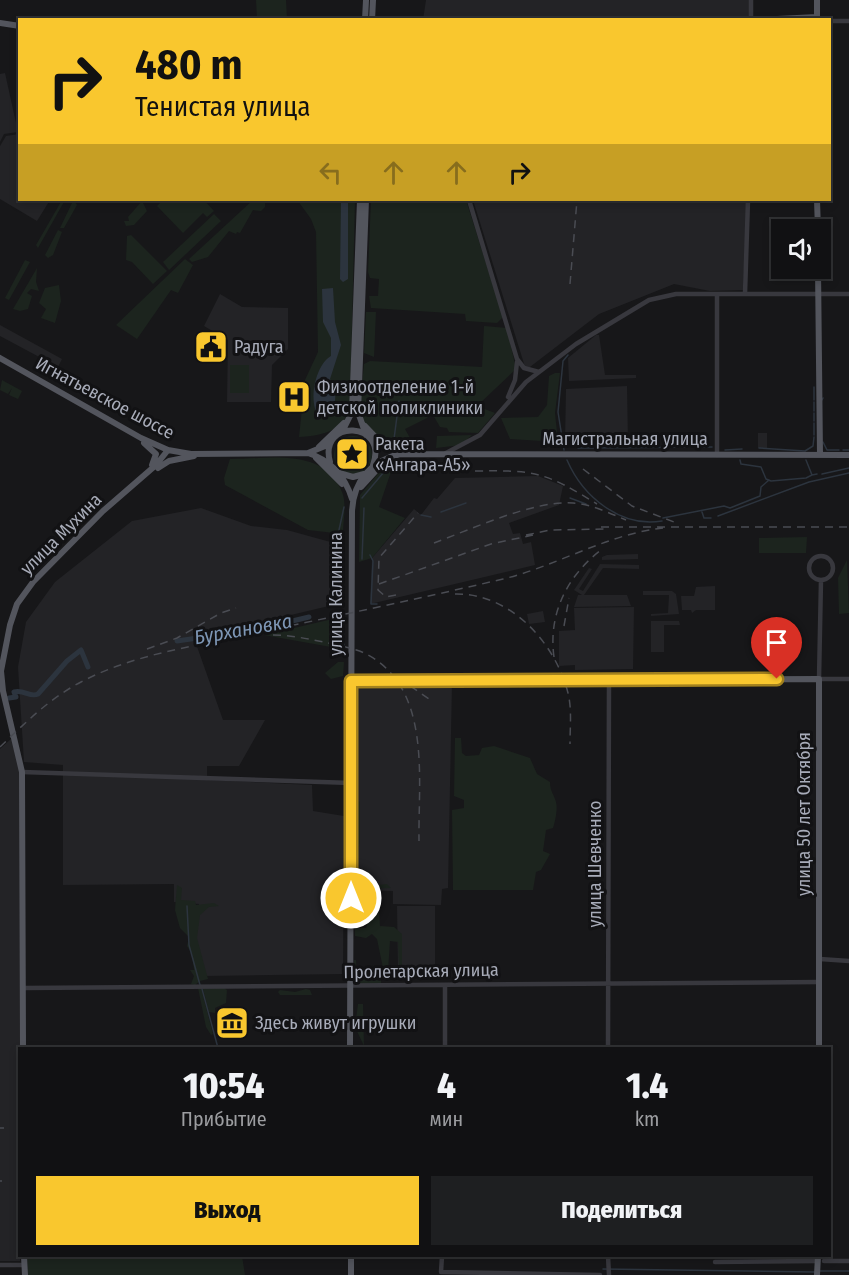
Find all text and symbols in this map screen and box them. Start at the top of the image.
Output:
text: 480 m [135,40,242,90]
icon: right [36,42,114,120]
text: Тенистая улица [135,91,310,123]
icon: left [314,156,347,189]
icon: ahead [377,156,410,189]
icon: ahead [440,156,473,189]
icon: right [503,156,536,189]
map controls [771,219,831,279]
button: sound [771,219,831,279]
public building icon: Радуга [193,329,229,365]
place label: Радуга [234,336,284,358]
street label: Игнатьевское шоссе [32,352,178,444]
place label: Физиоотделение 1-й детской поликлиники [317,376,483,419]
hospital icon: Физиоотделение 1-й детской поликлиники [276,379,312,415]
street label: Магистральная улица [542,428,708,450]
place label: Ракета «Ангара-А5» [375,433,471,476]
place icon: Ракета «Ангара-А5» [334,436,370,472]
street label: улица Мухина [16,489,106,579]
street label: улица Калинина [325,532,347,656]
water label: Бурхановка [192,609,294,649]
pin [751,617,802,679]
icon: arrive [760,626,793,659]
street label: улица 50 лет Октября [793,732,815,896]
street label: улица Шевченко [584,801,606,927]
position arrow [319,866,383,930]
street label: Пролетарская улица [343,959,499,983]
museum icon: Здесь живут игрушки [214,1005,250,1041]
place label: Здесь живут игрушки [255,1012,416,1034]
text: 10:54 [183,1064,264,1108]
text: 4 [437,1064,456,1108]
text: 1.4 [626,1064,668,1108]
text: Прибытие [181,1107,267,1131]
text: мин [430,1107,463,1131]
text: km [635,1107,659,1131]
button: Выход [36,1176,419,1245]
button: Поделиться [431,1176,813,1245]

